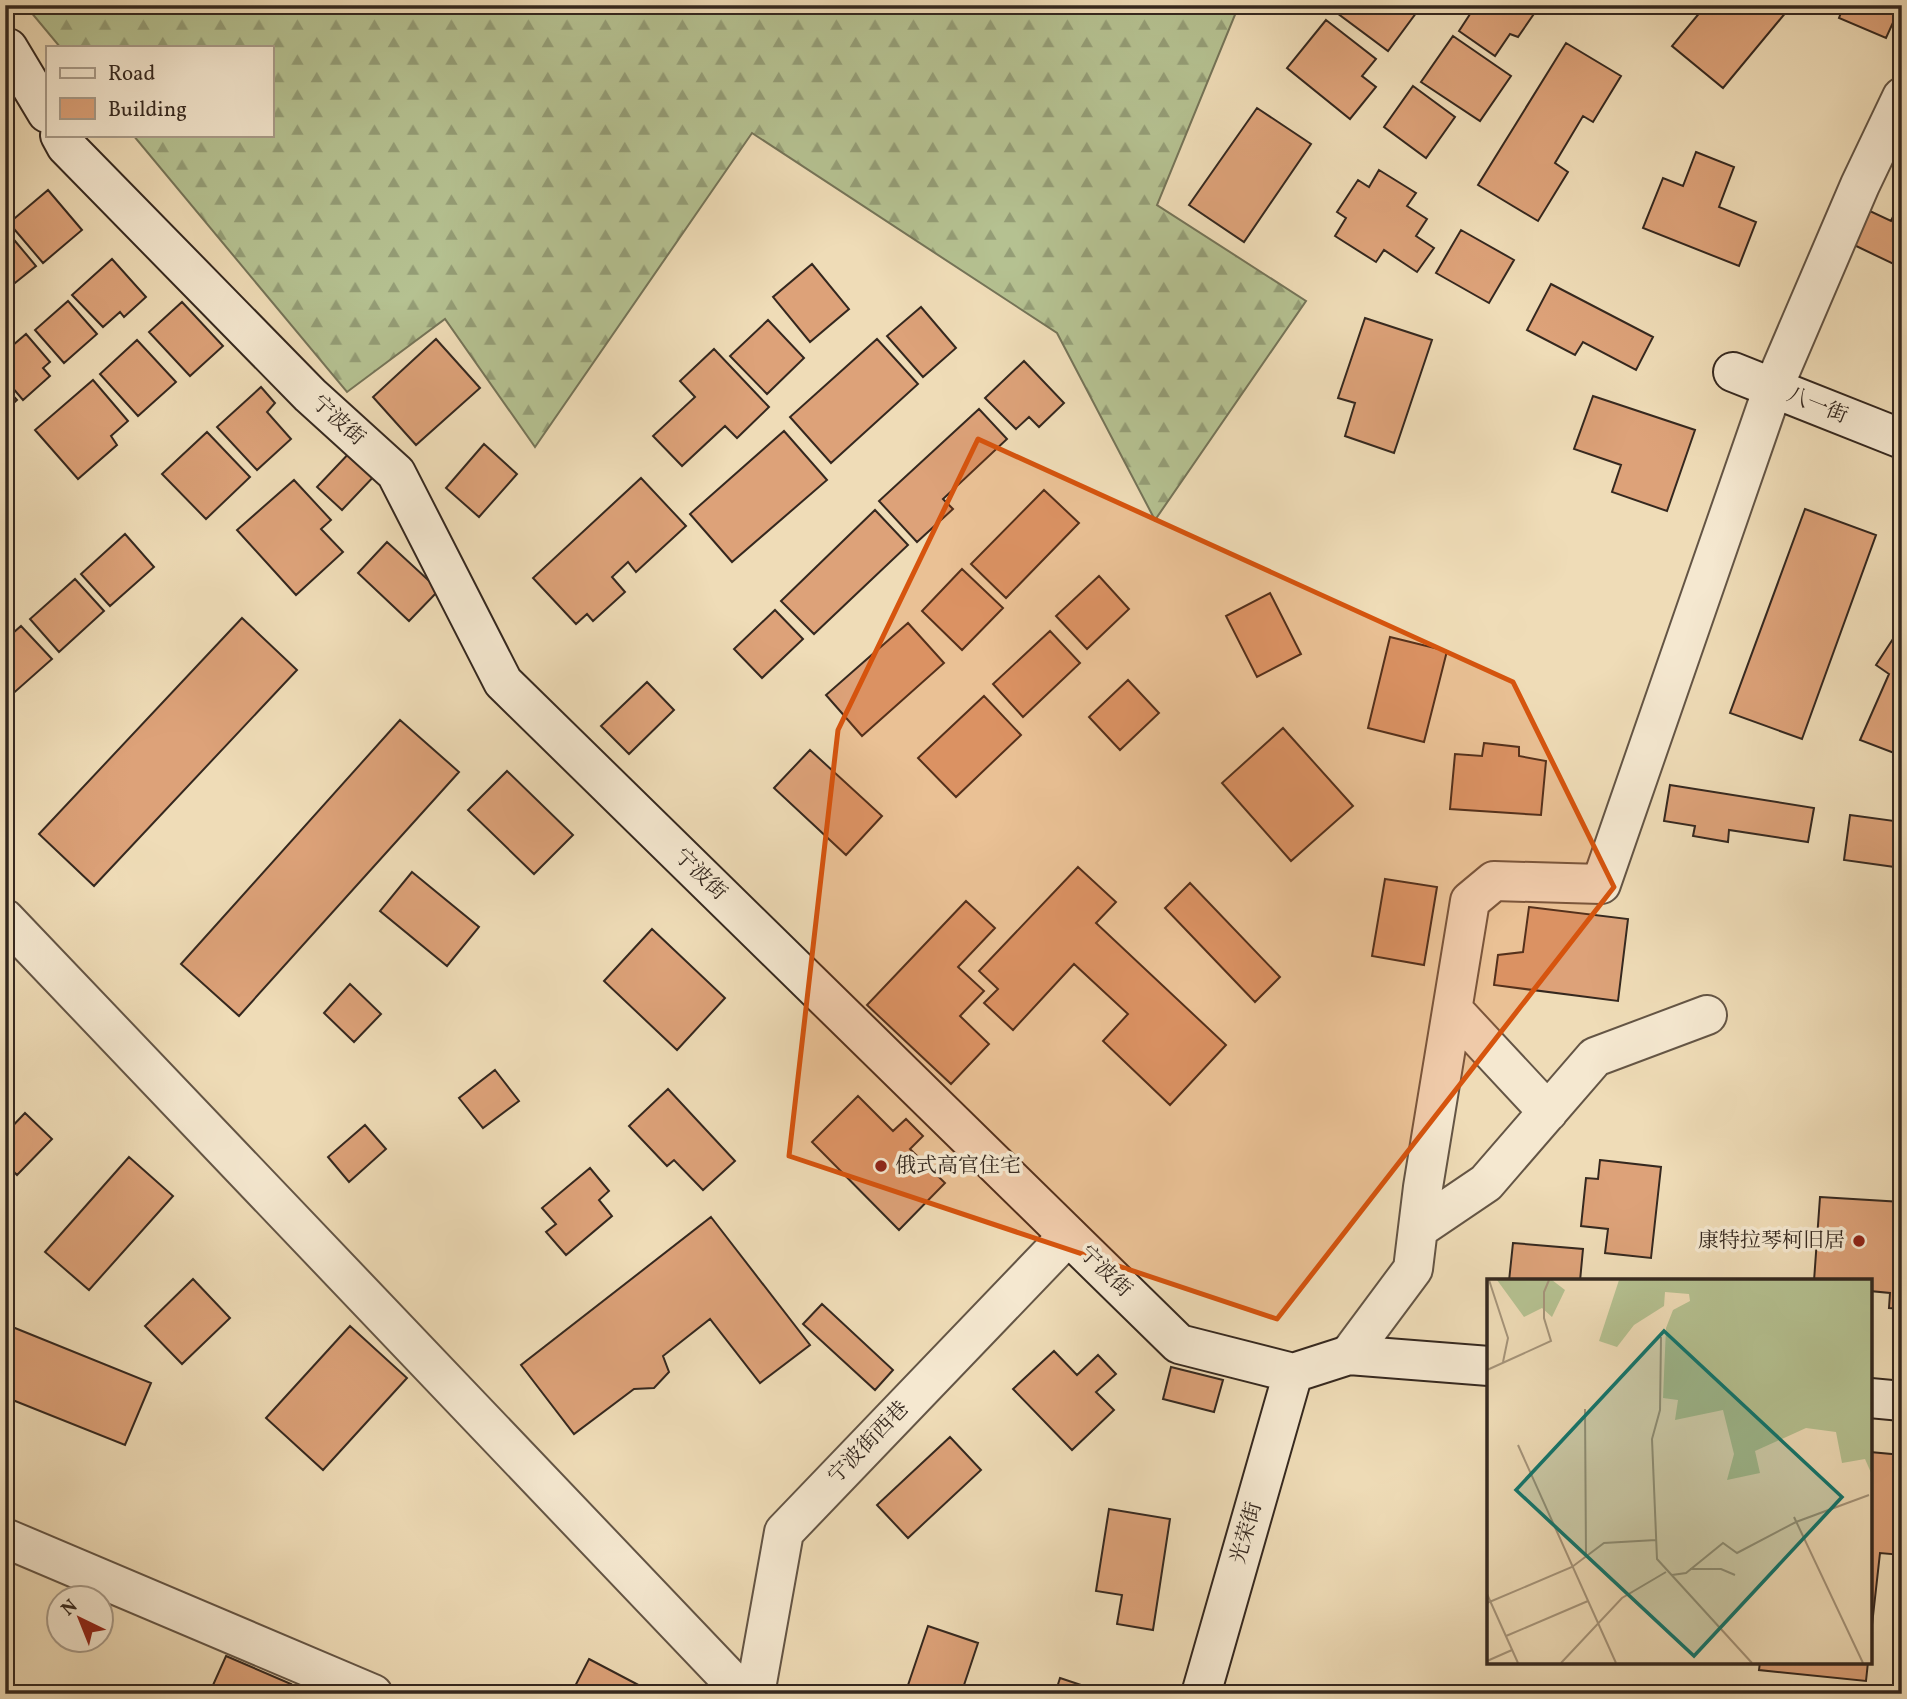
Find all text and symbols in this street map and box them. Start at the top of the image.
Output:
legend [46,46,273,136]
text: Road [108,60,155,89]
text: Building [108,96,187,125]
street label: 八一街 [1782,381,1852,431]
street label: 宁波街 [305,389,371,453]
street label: 宁波街 [667,843,733,907]
place label: 俄式高官住宅 [895,1152,1021,1181]
marker: 俄式高官住宅 [873,1158,889,1174]
place label: 康特拉琴柯旧居 [1698,1227,1845,1256]
marker: 康特拉琴柯旧居 [1851,1233,1867,1249]
street label: 宁波街 [1072,1240,1138,1304]
inset map [1487,1279,1872,1664]
street label: 宁波街西巷 [822,1395,916,1491]
street label: 光荣街 [1224,1499,1270,1567]
north arrow [46,1584,116,1654]
text: N [56,1594,84,1622]

